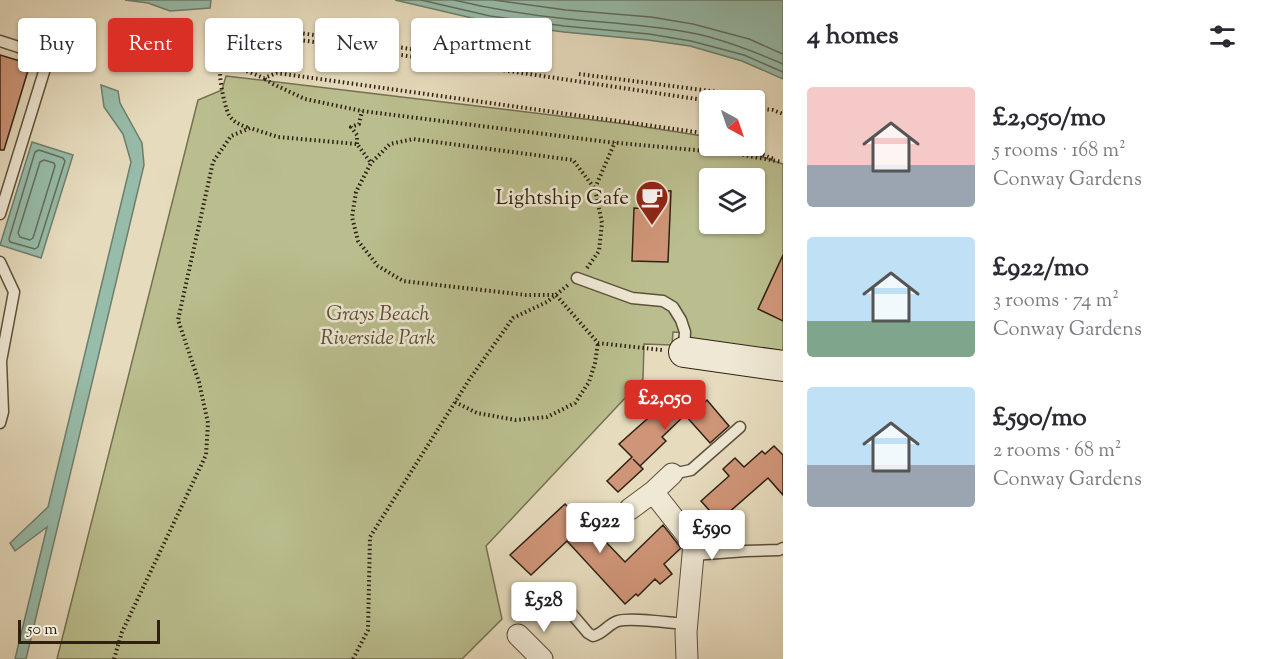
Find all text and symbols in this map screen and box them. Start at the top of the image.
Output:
chip: Buy [18,18,96,72]
chip: Rent [108,18,193,72]
chip: Filters [205,18,303,72]
chip: New [315,18,399,72]
chip: Apartment [411,18,552,72]
text: 4 homes [807,18,898,55]
icon: filters [1206,20,1239,53]
north arrow [699,90,765,156]
map controls [699,90,765,234]
text: £2,050/mo [993,100,1106,137]
icon: home [855,111,927,183]
text: 5 rooms · 168 m² [993,137,1126,166]
text: Conway Gardens [993,166,1142,195]
button: layers [699,168,765,234]
cafe icon: Lightship Cafe [634,179,670,226]
place label: Lightship Cafe [495,184,629,214]
text: £922/mo [993,250,1089,287]
icon: home [855,261,927,333]
text: 3 rooms · 74 m² [993,287,1119,316]
park label: Grays Beach Riverside Park [320,300,436,354]
text: Conway Gardens [993,316,1142,345]
pin: £2,050 [616,380,714,431]
text: £2,050 [639,385,691,414]
text: £590/mo [993,400,1087,437]
icon: home [855,411,927,483]
text: 2 rooms · 68 m² [993,437,1121,466]
text: Conway Gardens [993,466,1142,495]
pin: £922 [564,503,636,554]
text: £922 [580,508,620,537]
pin: £590 [676,510,748,561]
text: £590 [693,515,731,544]
pin: £528 [508,582,580,633]
text: £528 [525,587,563,616]
scale bar [18,617,160,644]
text: 50 m [27,619,58,642]

